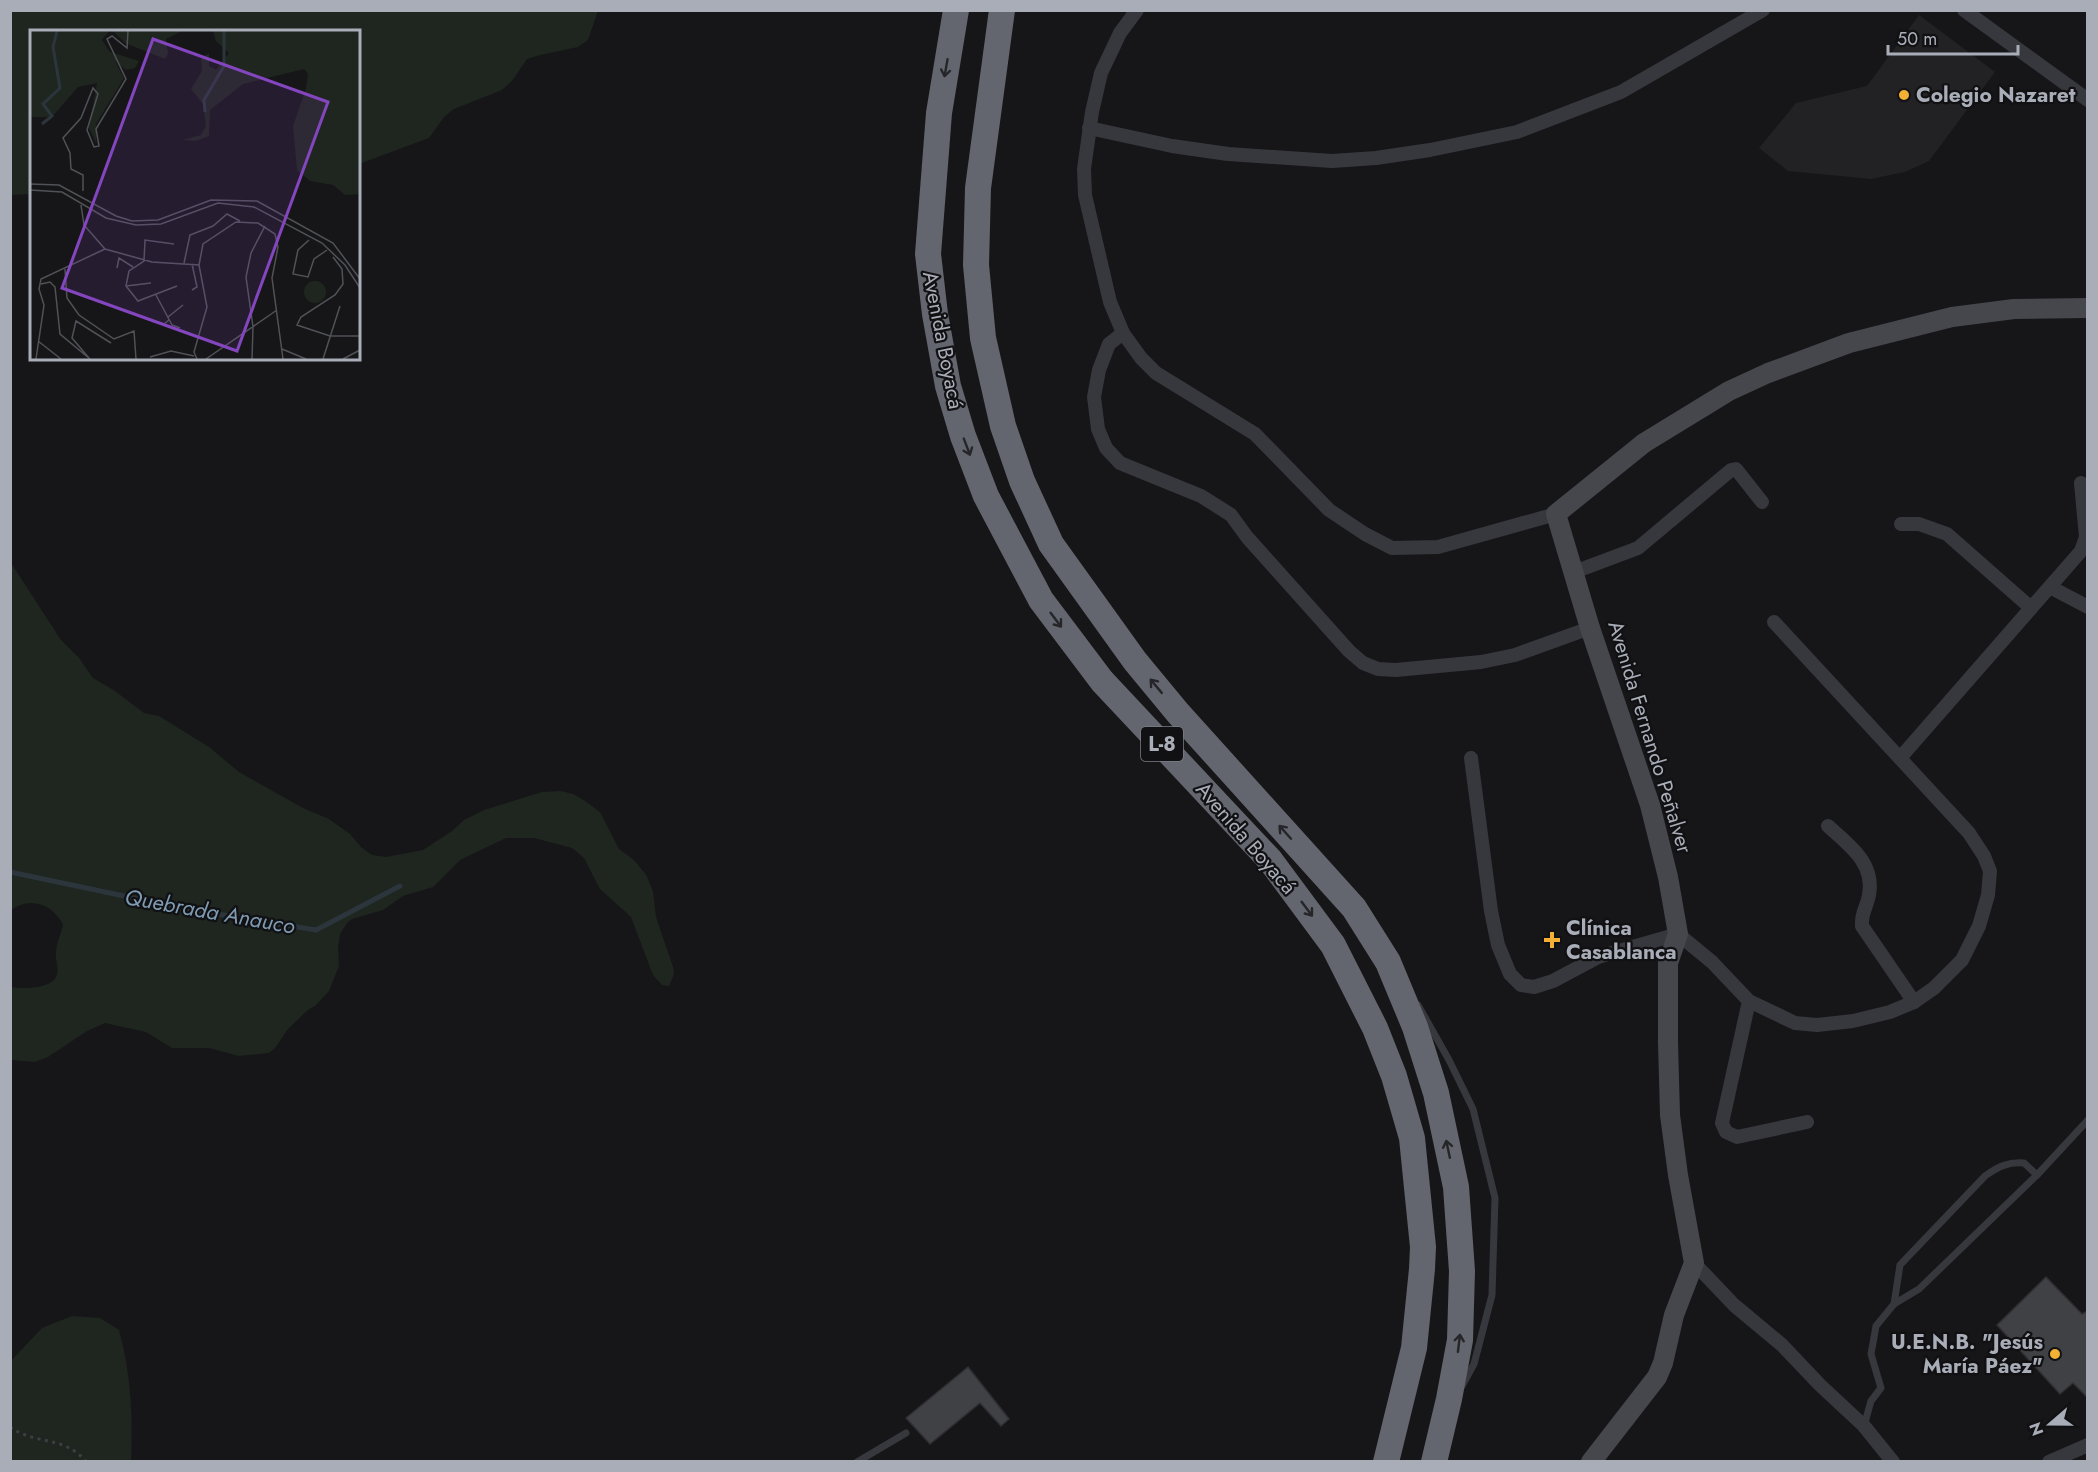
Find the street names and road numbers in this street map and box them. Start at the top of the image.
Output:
street label: Avenida Boyacá [915,269,971,411]
street label: Avenida Fernando Peñalver [1600,617,1700,858]
road number: L-8 [1141,727,1183,761]
street label: Avenida Boyacá [1189,775,1303,901]

